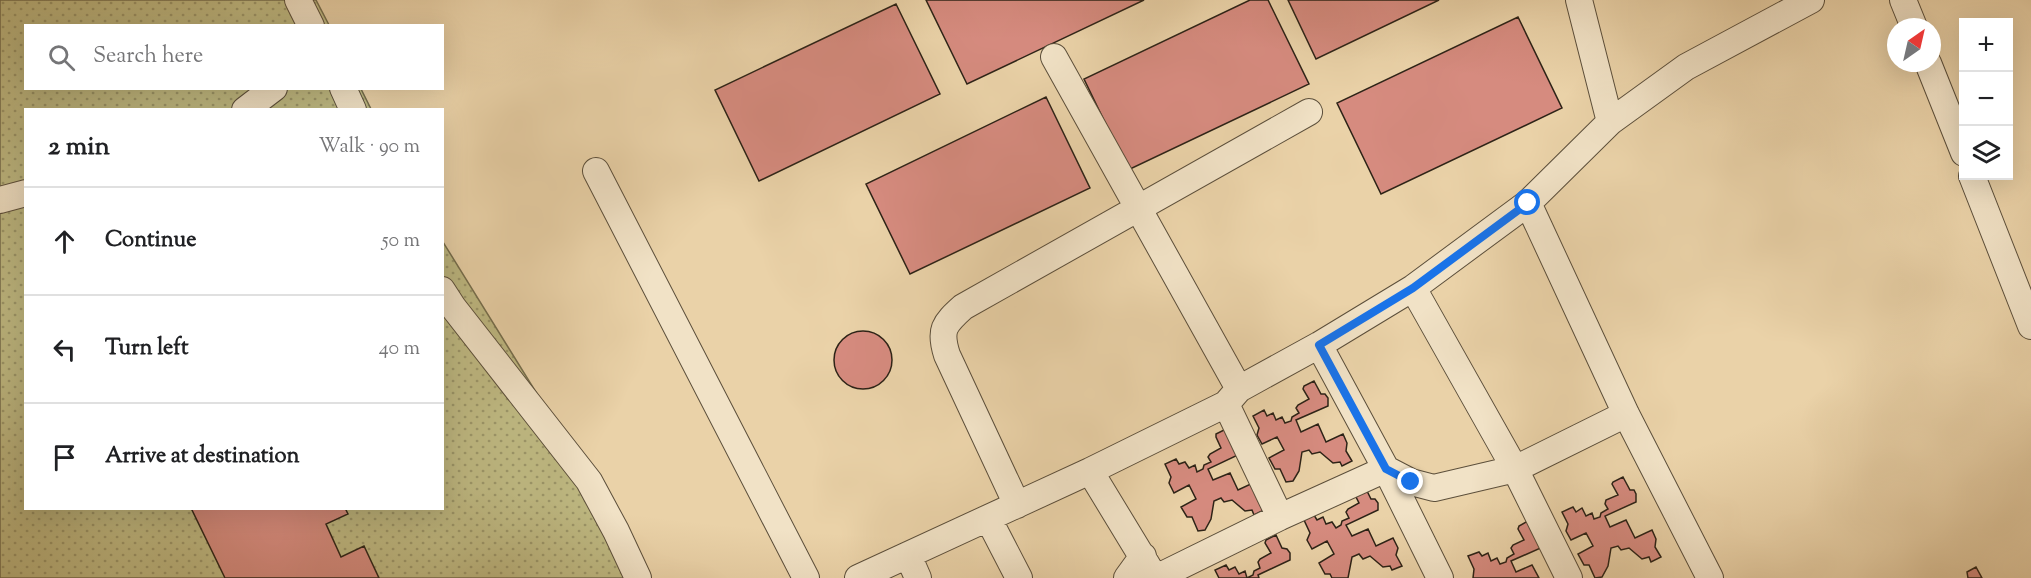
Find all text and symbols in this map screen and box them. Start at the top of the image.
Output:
north arrow [1887,18,1941,72]
map controls [1959,18,2013,180]
button: + [1959,18,2013,72]
search box [24,24,444,90]
icon: search [45,41,78,74]
text: Search here [93,41,203,73]
button: − [1959,72,2013,126]
button: layers [1959,126,2013,180]
text: 2 min [48,129,110,166]
text: Walk · 90 m [318,133,420,162]
route start [1514,189,1540,215]
icon: ahead [48,225,81,258]
text: Continue [105,225,196,257]
text: 50 m [382,227,420,256]
icon: left [48,333,81,366]
text: Turn left [105,333,188,365]
text: 40 m [379,335,420,364]
icon: arrive [48,441,81,474]
text: Arrive at destination [105,441,300,473]
route end [1397,468,1423,494]

